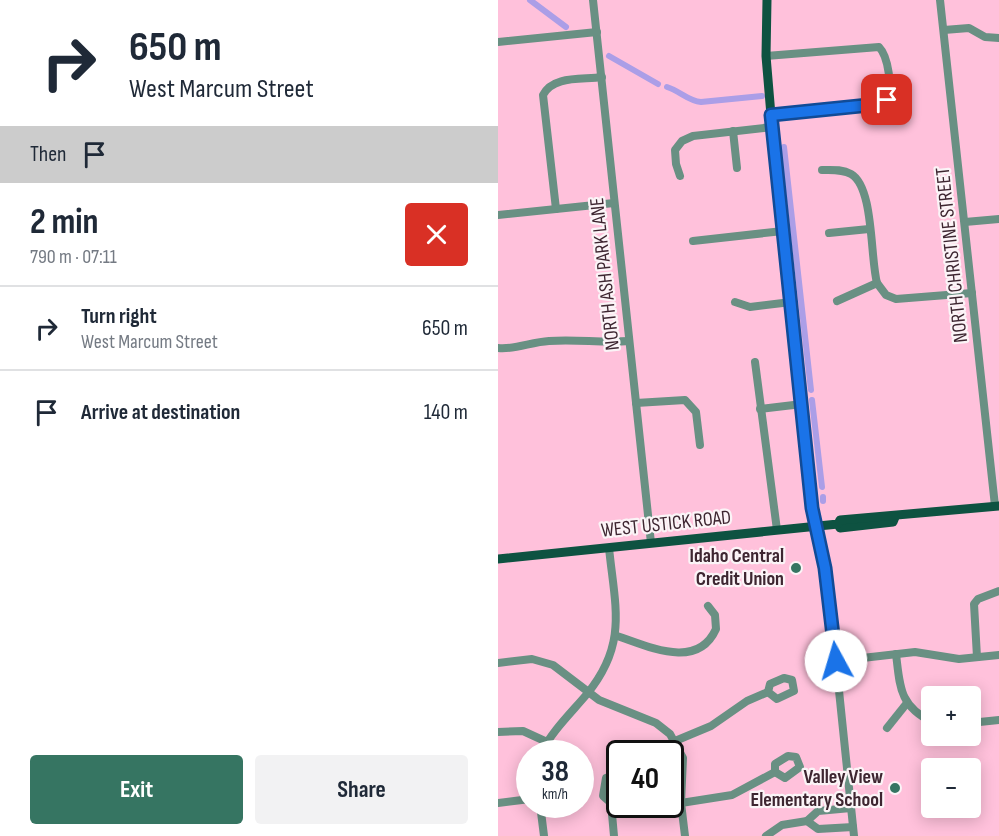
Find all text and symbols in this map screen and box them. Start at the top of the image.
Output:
text: 650 m [129,22,222,73]
icon: right [30,24,108,102]
text: West Marcum Street [129,73,314,105]
pin [861,74,912,125]
icon: arrive [870,83,903,116]
icon: arrive [78,138,111,171]
text: Then [30,141,66,168]
street label: NORTH CHRISTINE STREET [931,166,973,344]
street label: NORTH ASH PARK LANE [585,196,625,352]
text: 2 min [30,201,99,244]
button: close [405,203,468,266]
text: 790 m · 07:11 [30,245,117,269]
text: Turn right [81,303,157,330]
icon: right [30,312,63,345]
text: 650 m [422,315,468,342]
text: West Marcum Street [81,330,218,354]
icon: arrive [30,396,63,429]
text: Arrive at destination [81,399,240,426]
text: 140 m [424,399,468,426]
street label: WEST USTICK ROAD [600,505,732,543]
place label: Idaho Central Credit Union [690,544,784,591]
marker: Idaho Central Credit Union [789,561,803,575]
position arrow [804,629,868,693]
map controls [921,686,981,818]
button: + [921,686,981,746]
speed limit sign: 40 [606,740,684,818]
text: 38 [541,754,569,790]
button: Exit [30,755,243,824]
button: Share [255,755,468,824]
button: − [921,758,981,818]
place label: Valley View Elementary School [750,765,883,812]
marker: Valley View Elementary School [888,781,902,795]
text: km/h [542,785,568,804]

